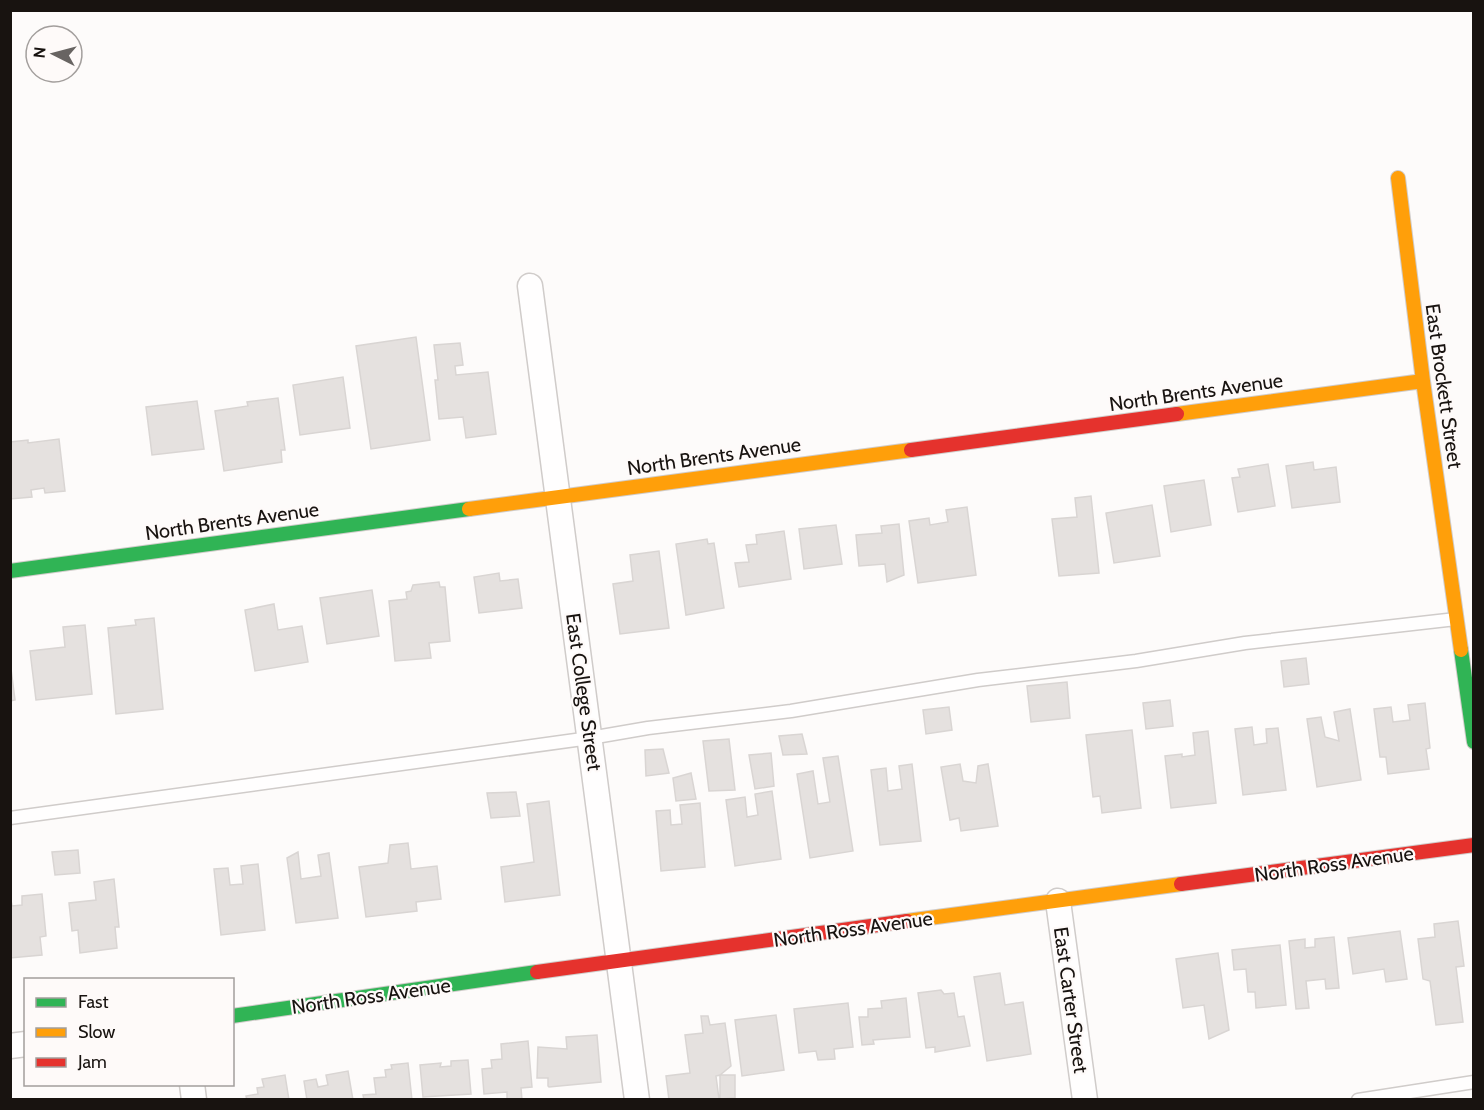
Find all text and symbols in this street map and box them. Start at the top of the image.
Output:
north arrow [24,24,84,84]
text: N [30,46,50,59]
street label: East Brockett Street [1421,302,1467,470]
street label: North Brents Avenue [1108,368,1284,416]
street label: North Brents Avenue [626,432,802,480]
street label: North Brents Avenue [144,497,320,545]
street label: East College Street [561,612,607,773]
street label: North Ross Avenue [1253,841,1415,887]
street label: North Ross Avenue [772,906,934,952]
street label: East Carter Street [1049,925,1093,1075]
street label: North Ross Avenue [290,973,452,1019]
legend [24,978,234,1086]
text: Fast [78,991,109,1013]
text: Slow [78,1021,115,1043]
text: Jam [77,1051,107,1073]

